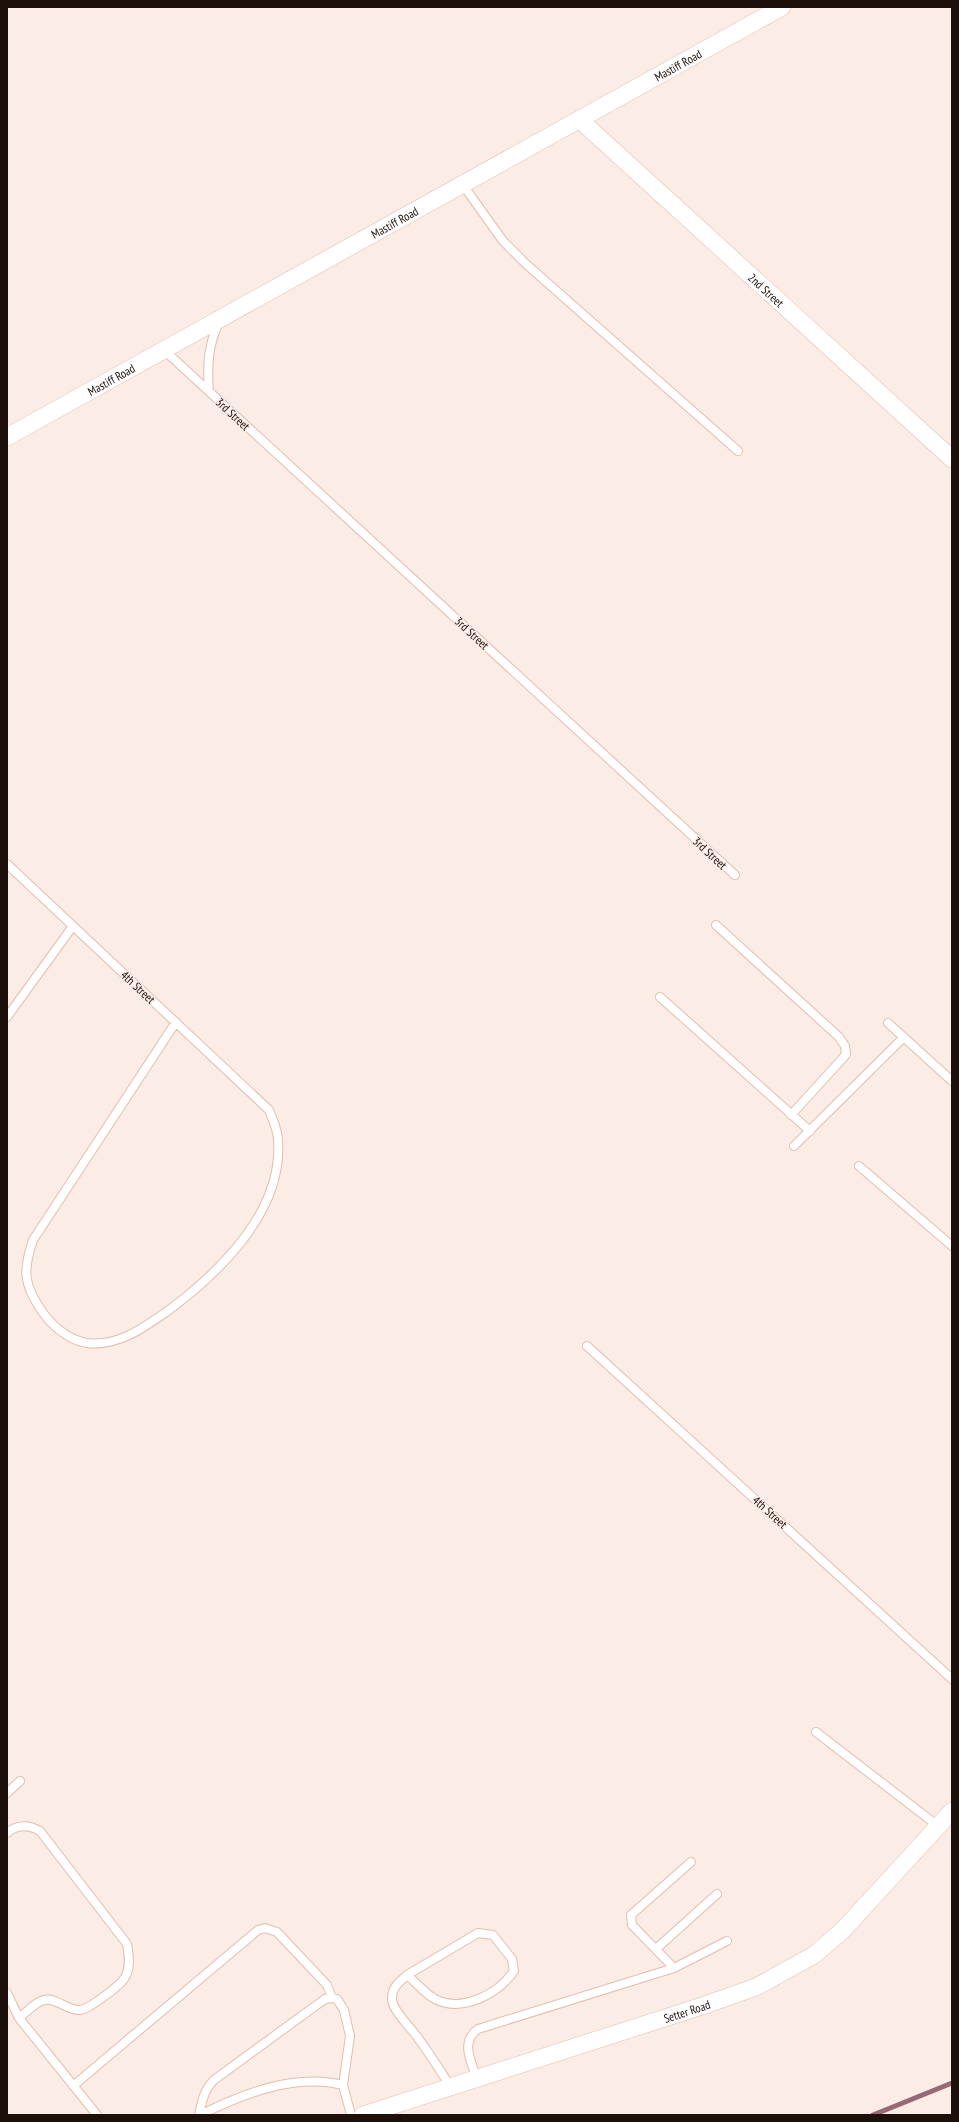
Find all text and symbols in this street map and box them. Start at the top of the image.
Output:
street label: Mastiff Road [651,46,704,84]
street label: Mastiff Road [368,203,421,241]
street label: 2nd Street [745,270,788,310]
street label: Mastiff Road [85,360,137,398]
street label: 3rd Street [213,394,254,434]
street label: 3rd Street [452,613,493,653]
street label: 3rd Street [690,833,731,873]
street label: 4th Street [118,967,159,1007]
street label: 4th Street [750,1493,791,1532]
street label: Setter Road [662,1996,712,2025]

